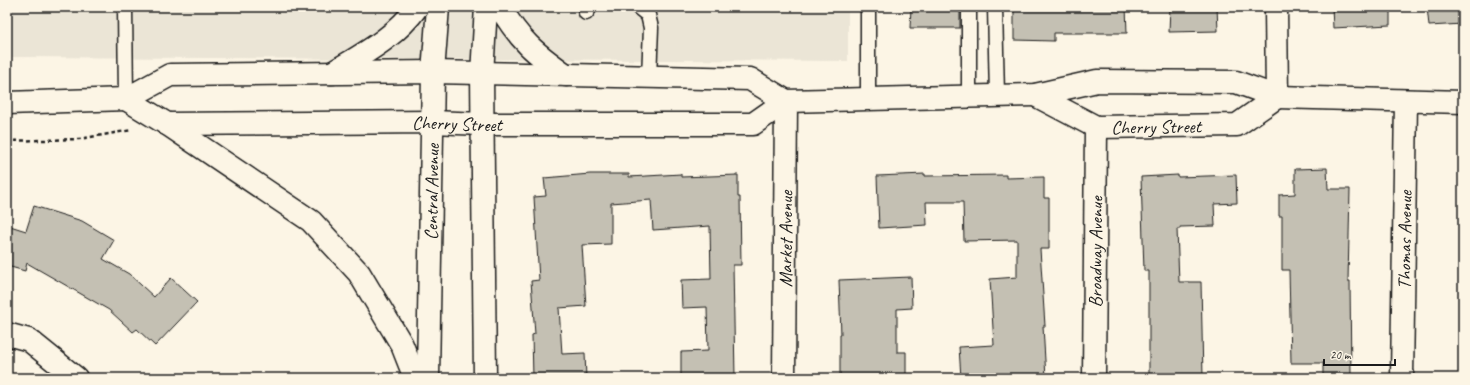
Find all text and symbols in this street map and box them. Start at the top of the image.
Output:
street label: Cherry Street [412,111,504,137]
street label: Cherry Street [1111,114,1203,140]
street label: Central Avenue [419,142,445,240]
street label: Market Avenue [774,189,798,287]
street label: Thomas Avenue [1392,189,1418,290]
street label: Broadway Avenue [1084,195,1108,308]
scale bar [1324,341,1395,367]
text: 20 m [1330,347,1352,363]

